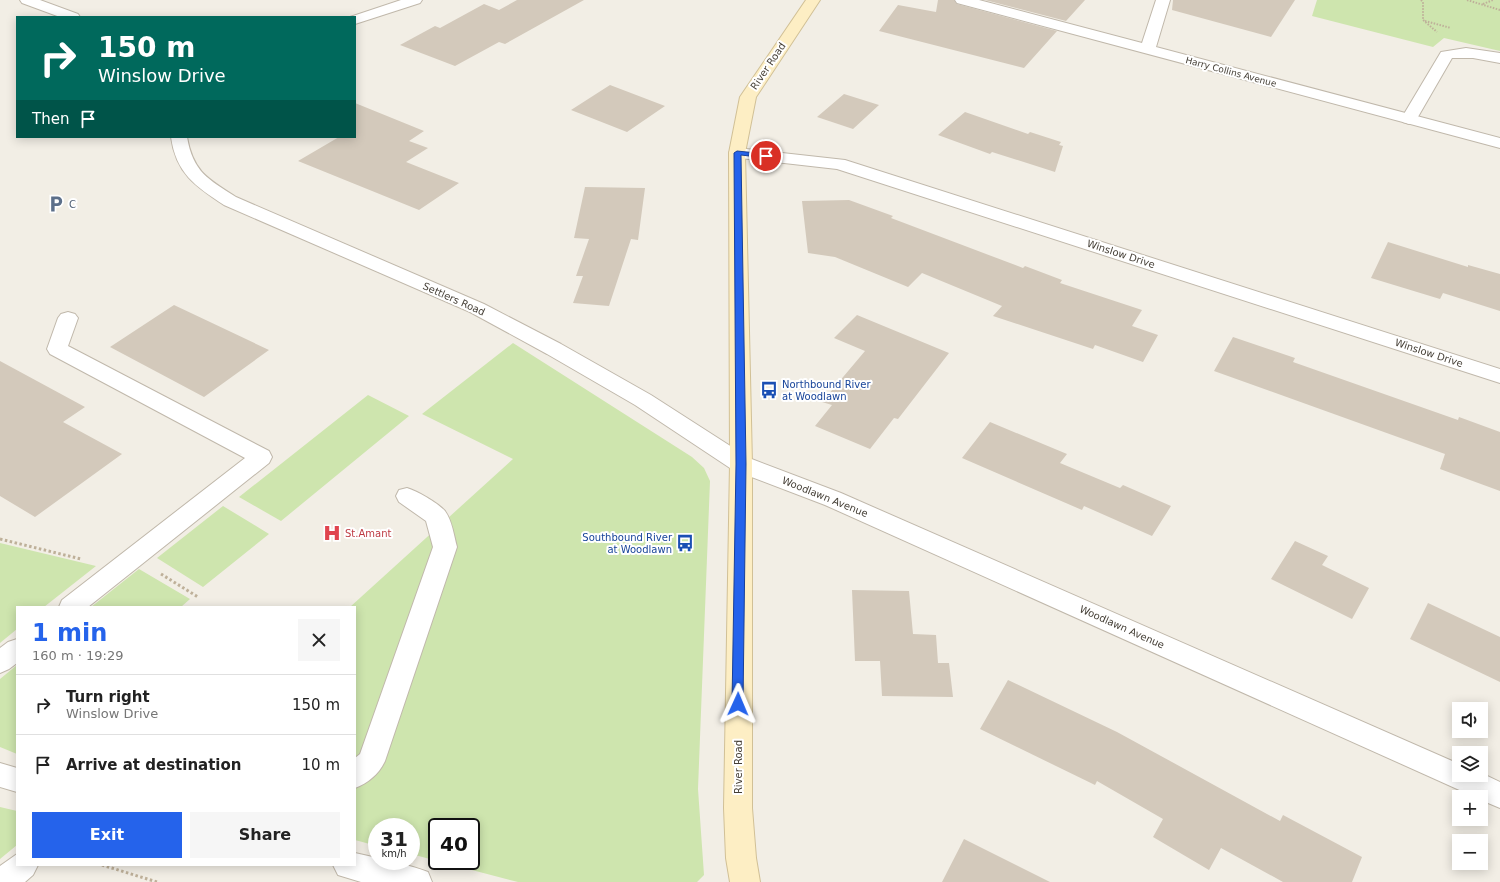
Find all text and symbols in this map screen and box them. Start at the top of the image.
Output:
text: 150 m [98,31,195,64]
icon: right [32,32,84,84]
street label: River Road [748,40,788,92]
street label: Harry Collins Avenue [1184,55,1278,89]
text: Winslow Drive [98,65,226,86]
icon: arrive [77,108,99,130]
text: Then [32,110,69,128]
pin [749,139,783,173]
icon: arrive [755,145,777,167]
parking icon: C [46,194,66,214]
place label: C [69,199,76,210]
street label: Winslow Drive [1086,238,1156,270]
street label: Settlers Road [421,280,487,318]
street label: Winslow Drive [1394,337,1464,369]
place label: Northbound River at Woodlawn [782,379,871,402]
bus stop icon: Northbound River at Woodlawn [759,380,779,400]
street label: Woodlawn Avenue [780,475,870,519]
hospital icon: St.Amant [322,523,342,543]
place label: St.Amant [345,528,391,539]
place label: Southbound River at Woodlawn [582,532,673,555]
bus stop icon: Southbound River at Woodlawn [675,533,695,553]
street label: Woodlawn Avenue [1078,603,1166,651]
text: 1 min [32,619,107,647]
button: close [298,619,340,661]
text: 160 m · 19:29 [32,648,123,663]
position arrow [717,683,759,725]
text: Turn right [66,688,150,706]
icon: right [32,694,54,716]
text: 150 m [292,696,340,714]
map controls [1452,702,1488,870]
button: sound [1452,702,1488,738]
text: Winslow Drive [66,706,158,721]
street label: River Road [733,740,744,794]
button: layers [1452,746,1488,782]
icon: arrive [32,754,54,776]
text: Arrive at destination [66,756,241,774]
text: 10 m [302,756,340,774]
button: + [1452,790,1488,826]
button: Exit [32,812,182,858]
button: Share [190,812,340,858]
speed limit sign: 40 [428,818,480,870]
text: 31 [380,827,408,851]
button: − [1452,834,1488,870]
text: km/h [381,848,407,859]

